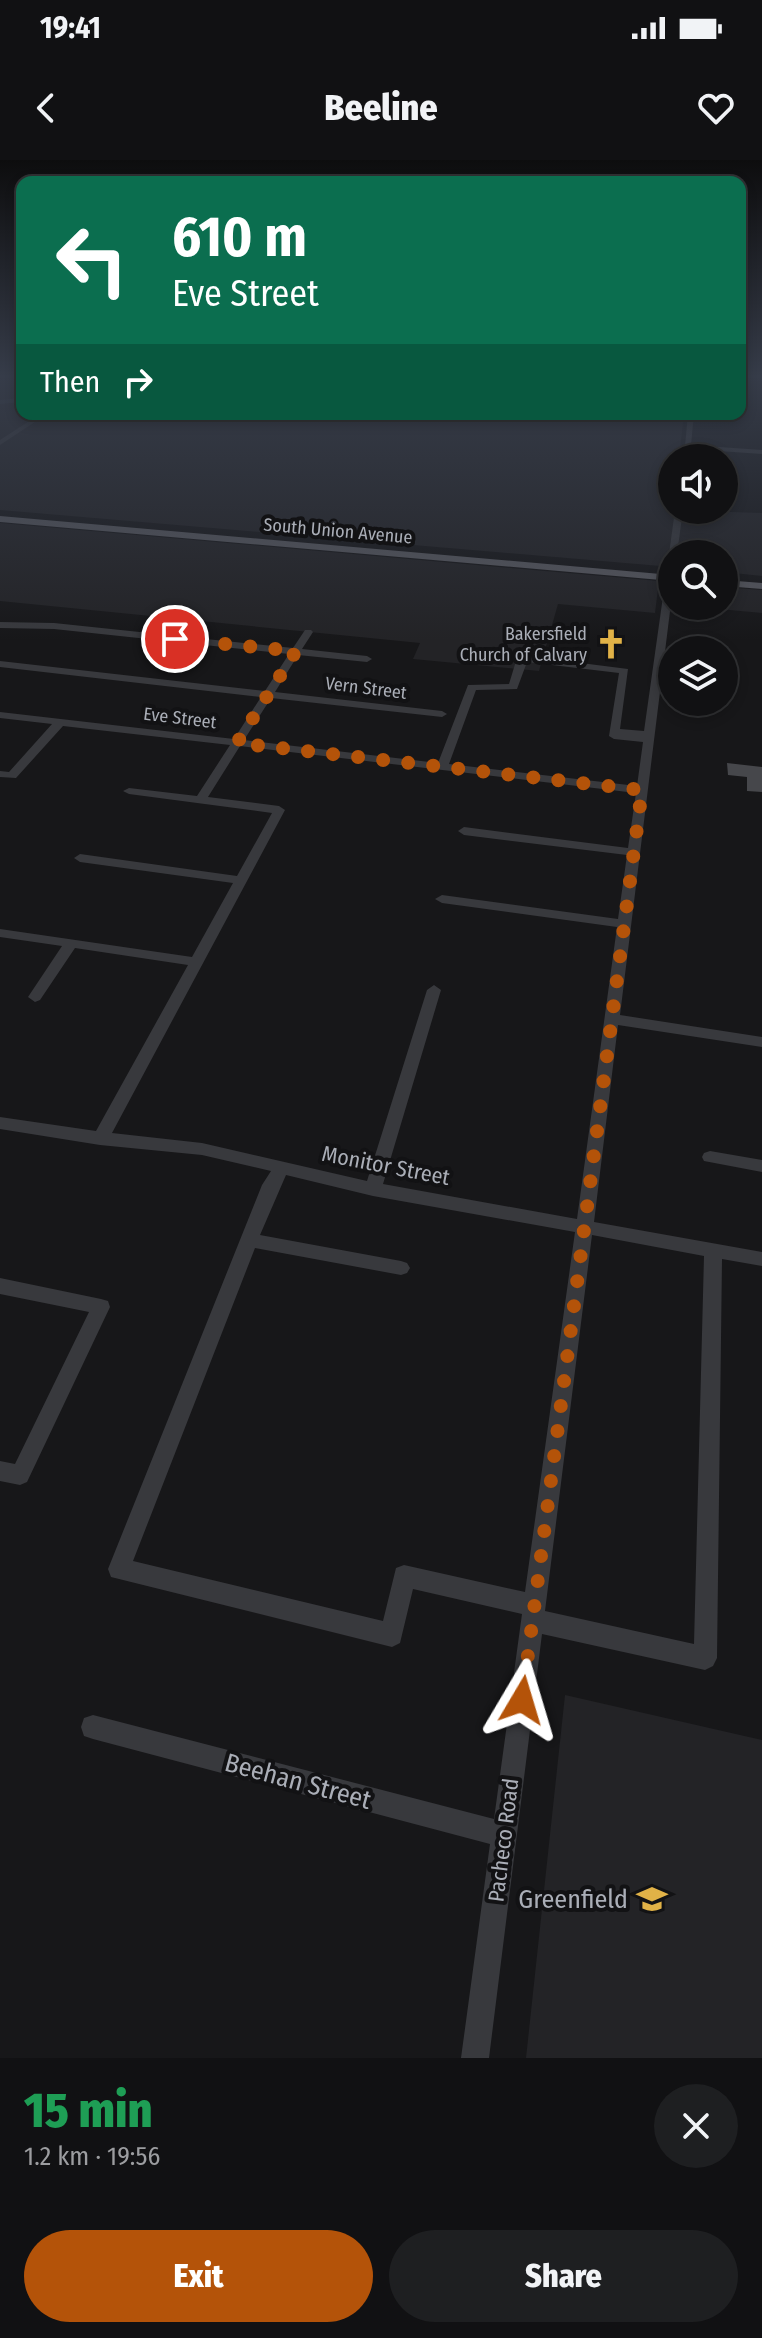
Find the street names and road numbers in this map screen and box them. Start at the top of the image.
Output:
street label: South Union Avenue [263,514,413,548]
street label: Vern Street [324,672,408,704]
street label: Eve Street [142,703,218,733]
street label: Monitor Street [320,1140,453,1191]
street label: Beehan Street [221,1747,375,1816]
street label: Pacheco Road [483,1777,524,1903]

